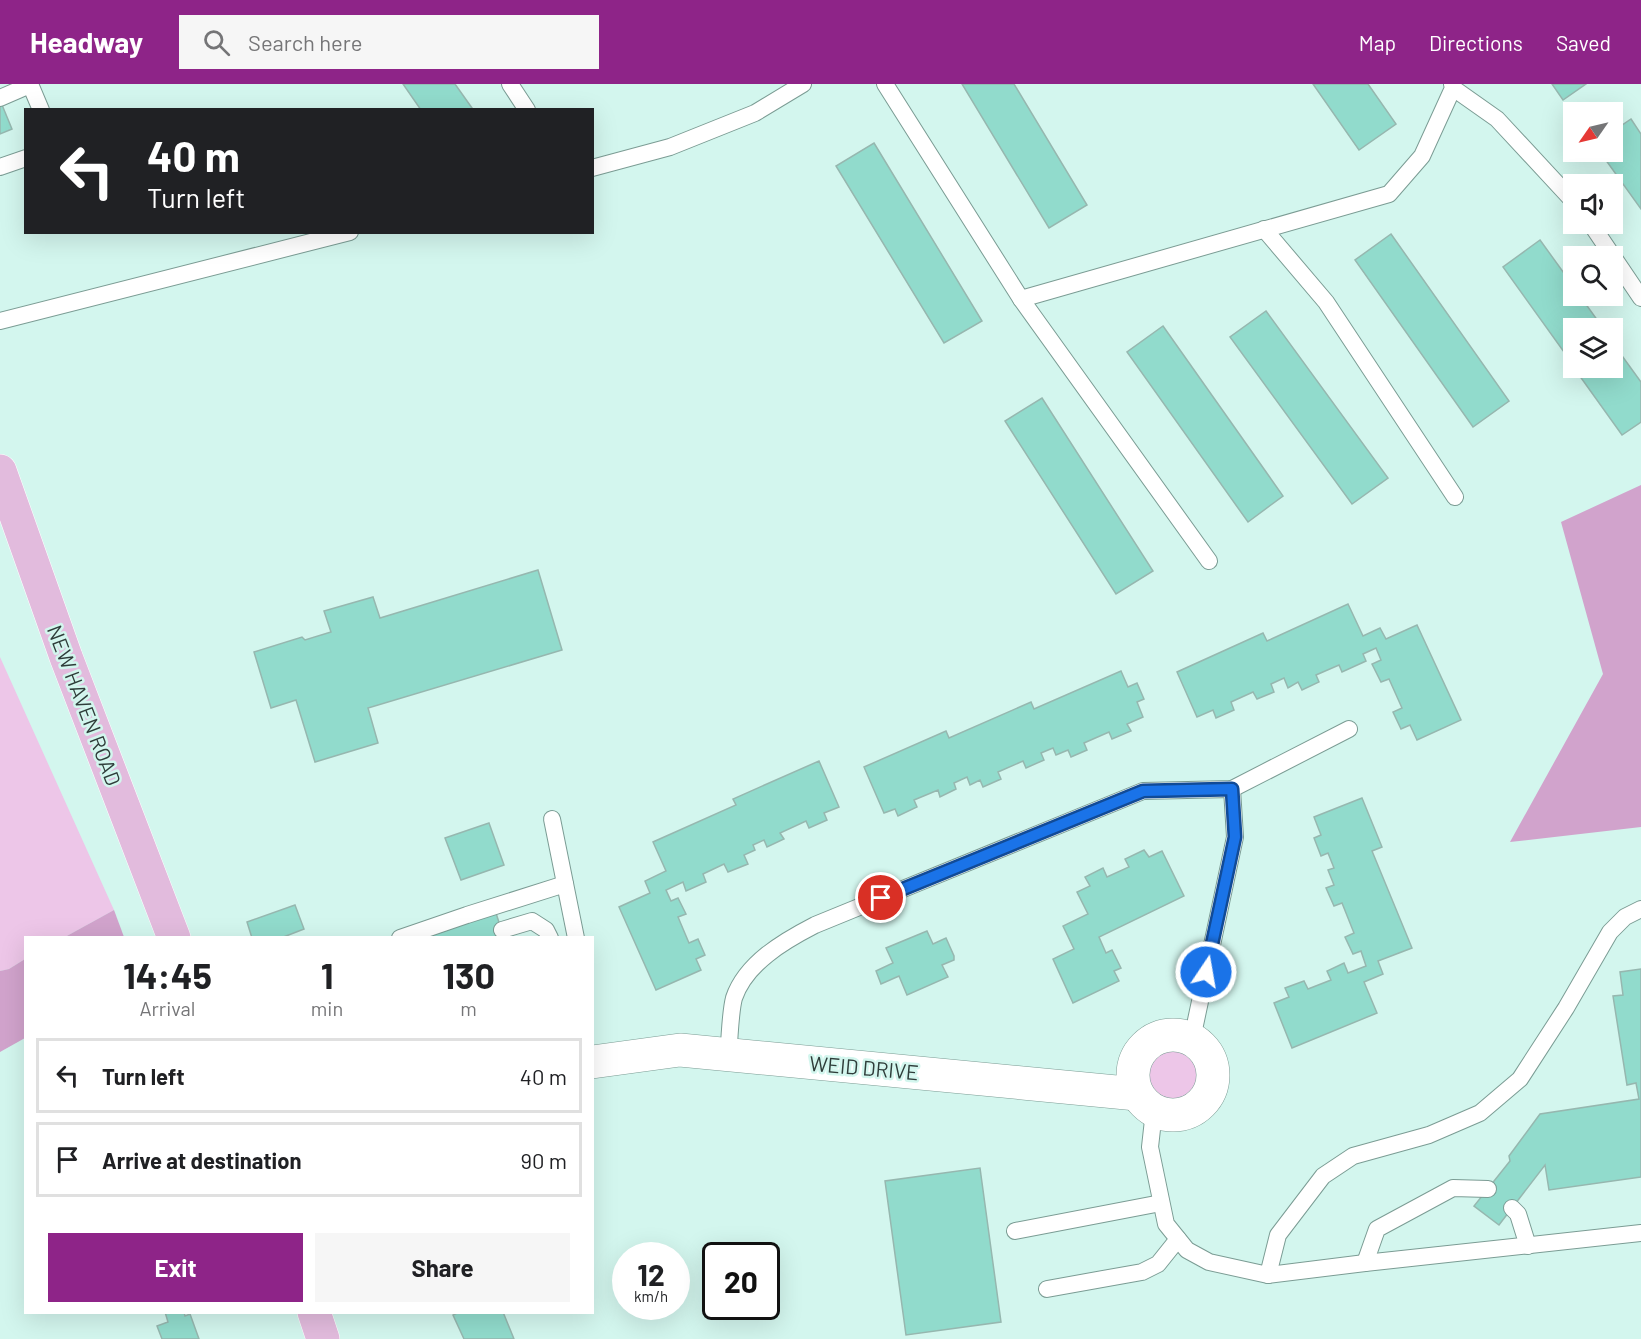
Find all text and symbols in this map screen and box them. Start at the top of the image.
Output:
search box [179,15,599,69]
text: Headway [30,25,143,59]
icon: search [200,26,233,59]
text: Search here [248,29,362,55]
text: Map [1359,30,1396,55]
text: Directions [1429,30,1523,55]
text: Saved [1556,30,1611,55]
north arrow [1563,102,1623,162]
map controls [1563,102,1623,378]
text: 40 m [147,130,240,180]
icon: left [48,132,126,210]
button: sound [1563,174,1623,234]
text: Turn left [147,181,245,213]
button: search [1563,246,1623,306]
button: layers [1563,318,1623,378]
street label: NEW HAVEN ROAD [43,621,127,789]
pin [855,872,906,923]
icon: arrive [864,881,897,914]
position arrow [1174,940,1238,1004]
text: 14:45 [123,953,212,996]
text: 1 [321,953,333,996]
text: 130 [442,953,495,996]
text: Arrival [139,996,195,1020]
text: min [311,996,343,1020]
text: m [460,996,477,1020]
street label: WEID DRIVE [808,1050,920,1084]
icon: left [51,1059,84,1092]
text: Turn left [102,1063,185,1089]
text: 40 m [520,1063,567,1089]
icon: arrive [51,1143,84,1176]
text: Arrive at destination [102,1147,301,1173]
text: 90 m [521,1147,567,1173]
button: Exit [48,1233,303,1302]
button: Share [315,1233,570,1302]
speed limit sign: 20 [702,1242,780,1320]
text: 12 [637,1256,665,1292]
text: km/h [634,1287,668,1305]

